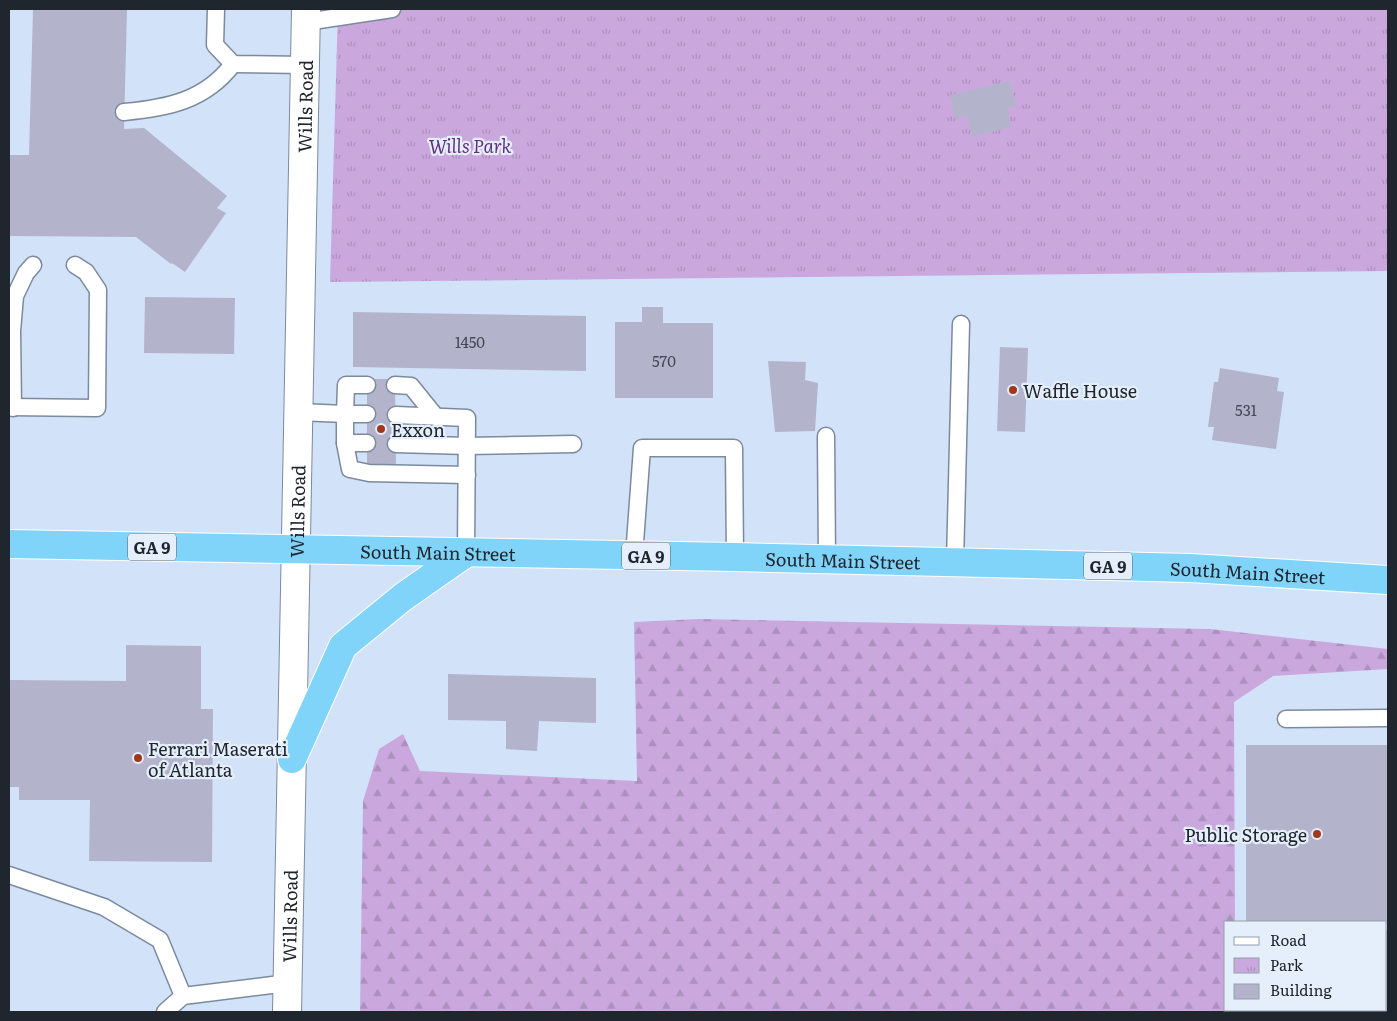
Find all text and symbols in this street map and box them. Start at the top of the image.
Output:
street label: Wills Road [290,60,319,153]
park label: Wills Park [429,132,511,159]
house number: 1450 [455,330,485,353]
house number: 570 [652,349,676,372]
place label: Waffle House [1023,377,1137,404]
marker: Waffle House [1007,384,1019,396]
house number: 531 [1235,398,1257,421]
place label: Exxon [391,416,445,443]
marker: Exxon [375,423,387,435]
street label: Wills Road [282,464,311,558]
road number: GA 9 [128,534,176,560]
street label: South Main Street [360,537,517,567]
road number: GA 9 [622,542,670,570]
street label: South Main Street [765,544,922,575]
road number: GA 9 [1084,552,1132,580]
street label: South Main Street [1170,554,1327,590]
place label: Ferrari Maserati of Atlanta [148,735,288,783]
marker: Ferrari Maserati of Atlanta [132,752,144,764]
place label: Public Storage [1184,821,1307,848]
marker: Public Storage [1311,828,1323,840]
street label: Wills Road [274,869,303,963]
legend [1224,921,1387,1011]
text: Road [1270,928,1306,951]
text: Park [1270,953,1304,976]
text: Building [1270,978,1332,1001]

